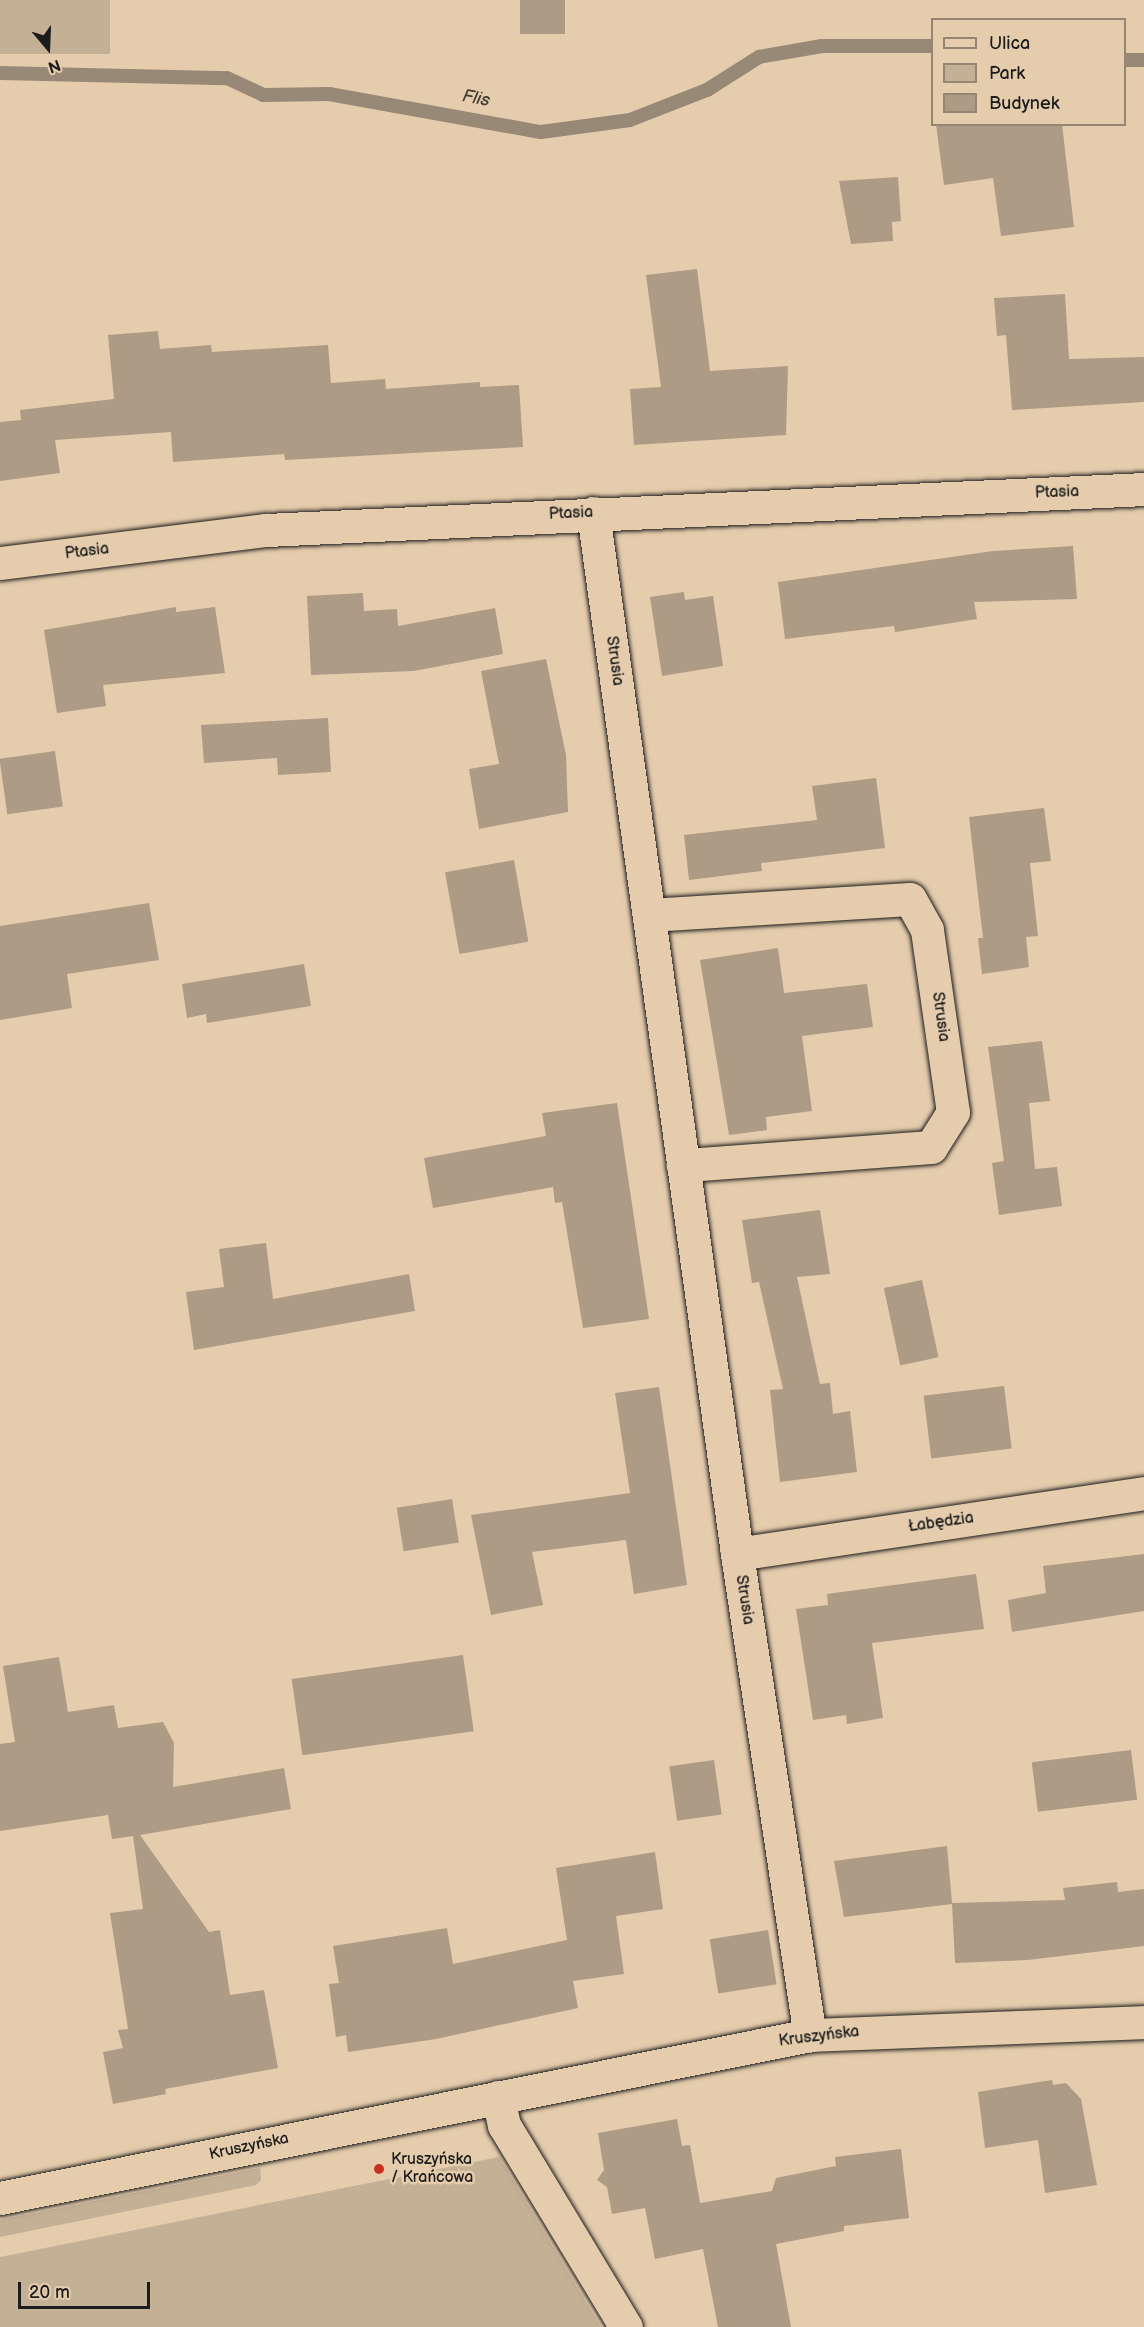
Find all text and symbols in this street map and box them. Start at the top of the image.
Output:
north arrow [18,18,78,78]
legend [931,18,1126,126]
text: Ulica [989,33,1030,54]
text: N [45,55,63,76]
text: Park [989,63,1025,84]
water label: Flis [460,86,492,112]
text: Budynek [989,93,1059,114]
street label: Ptasia [1035,483,1079,503]
street label: Ptasia [548,503,594,525]
street label: Ptasia [64,540,110,564]
street label: Strusia [601,635,627,687]
street label: Strusia [927,991,953,1043]
street label: Łabędzia [907,1509,975,1537]
street label: Strusia [731,1574,757,1626]
street label: Kruszyńska [778,2023,860,2051]
street label: Kruszyńska [207,2129,291,2165]
place label: Kruszyńska / Krańcowa [391,2150,473,2188]
marker: Kruszyńska / Krańcowa [372,2162,386,2176]
scale bar [21,2270,153,2308]
text: 20 m [29,2282,70,2303]

